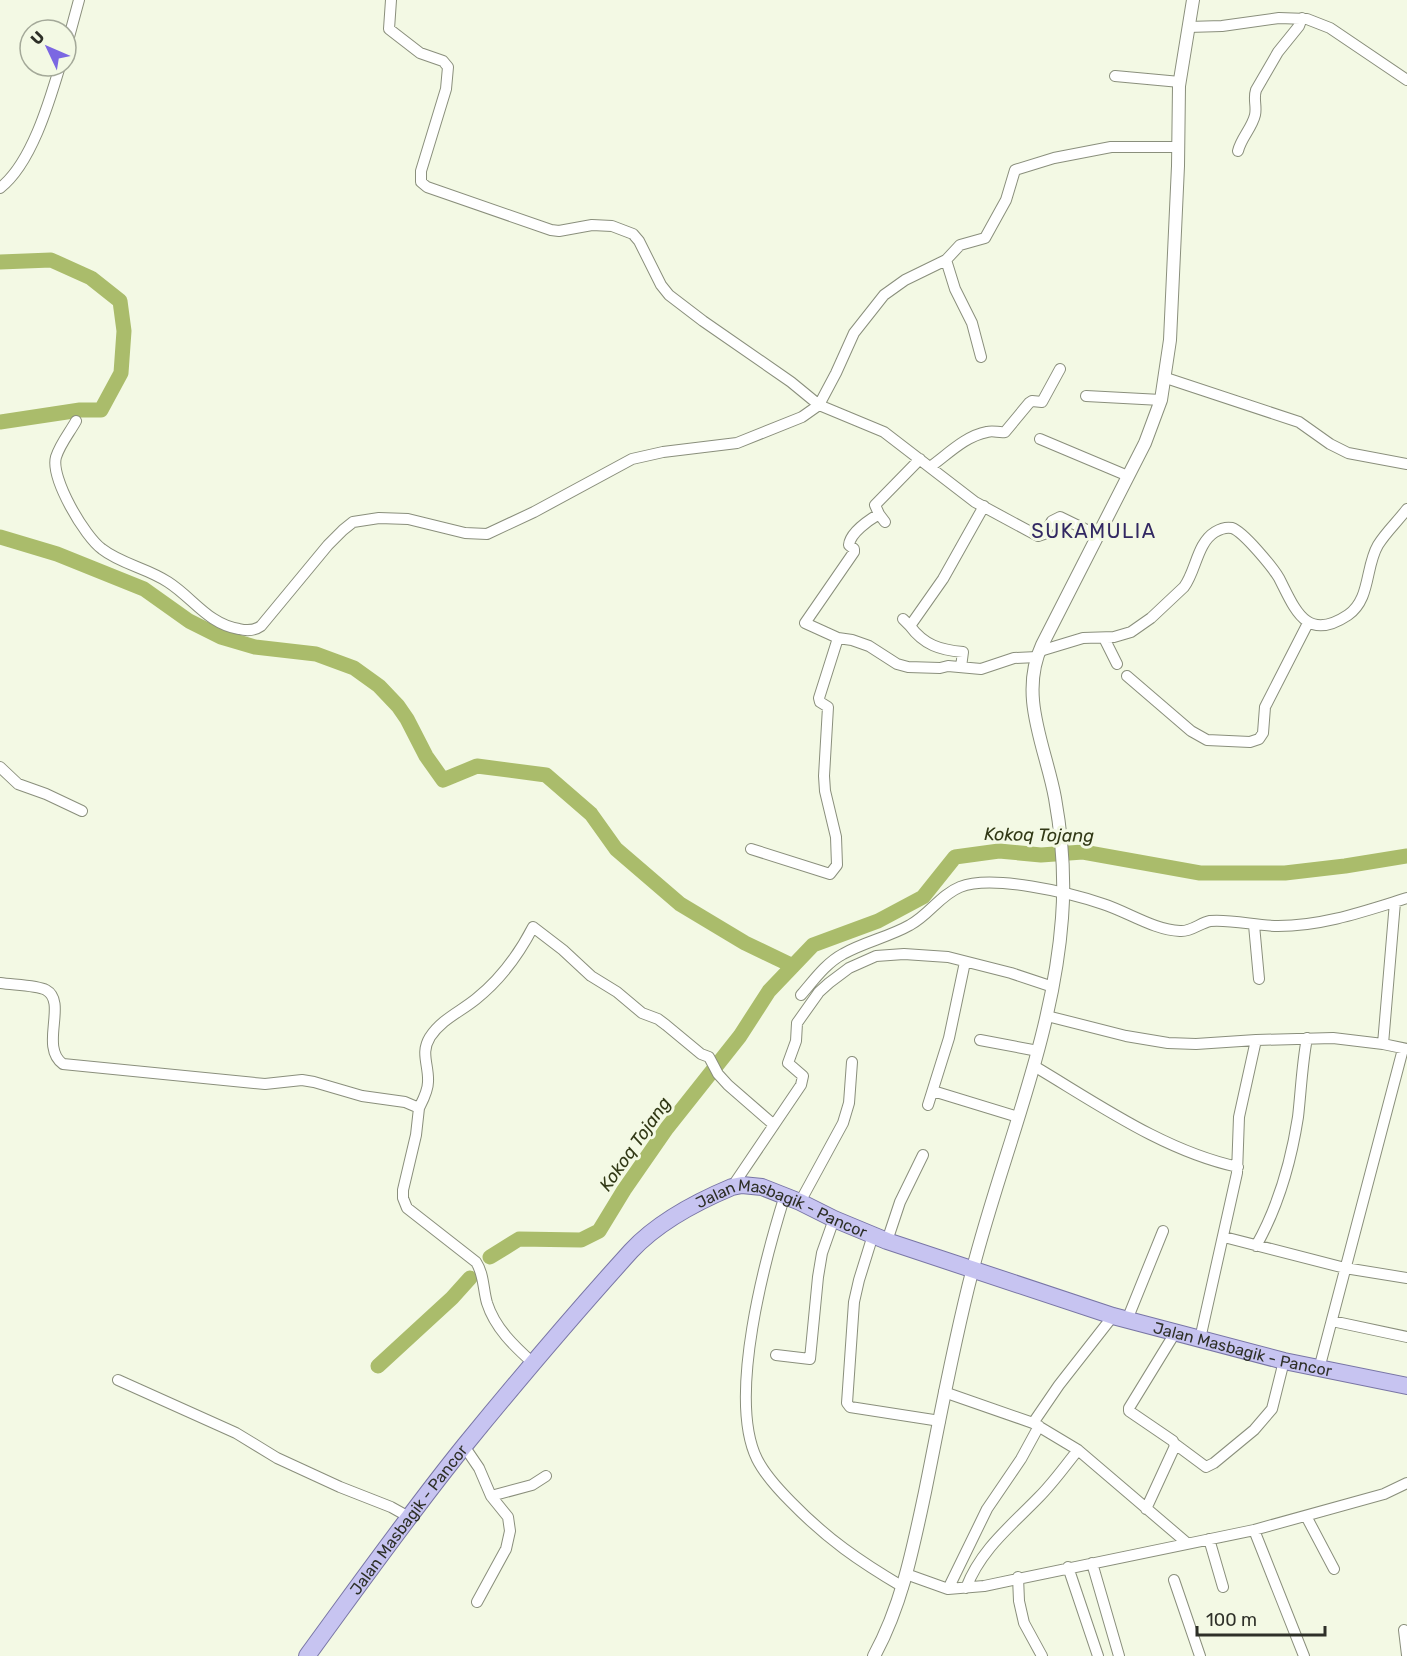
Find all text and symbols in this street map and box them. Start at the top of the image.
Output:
north arrow [18,18,78,78]
text: U [27,27,48,49]
district label: SUKAMULIA [1031,519,1157,543]
water label: Kokoq Tojang [984,823,1094,847]
water label: Kokoq Tojang [594,1092,676,1195]
street label: Jalan Masbagik - Pancor [693,1176,870,1242]
street label: Jalan Masbagik - Pancor [1151,1318,1334,1381]
street label: Jalan Masbagik - Pancor [346,1441,472,1599]
scale bar [1197,1599,1324,1637]
text: 100 m [1206,1609,1257,1631]

